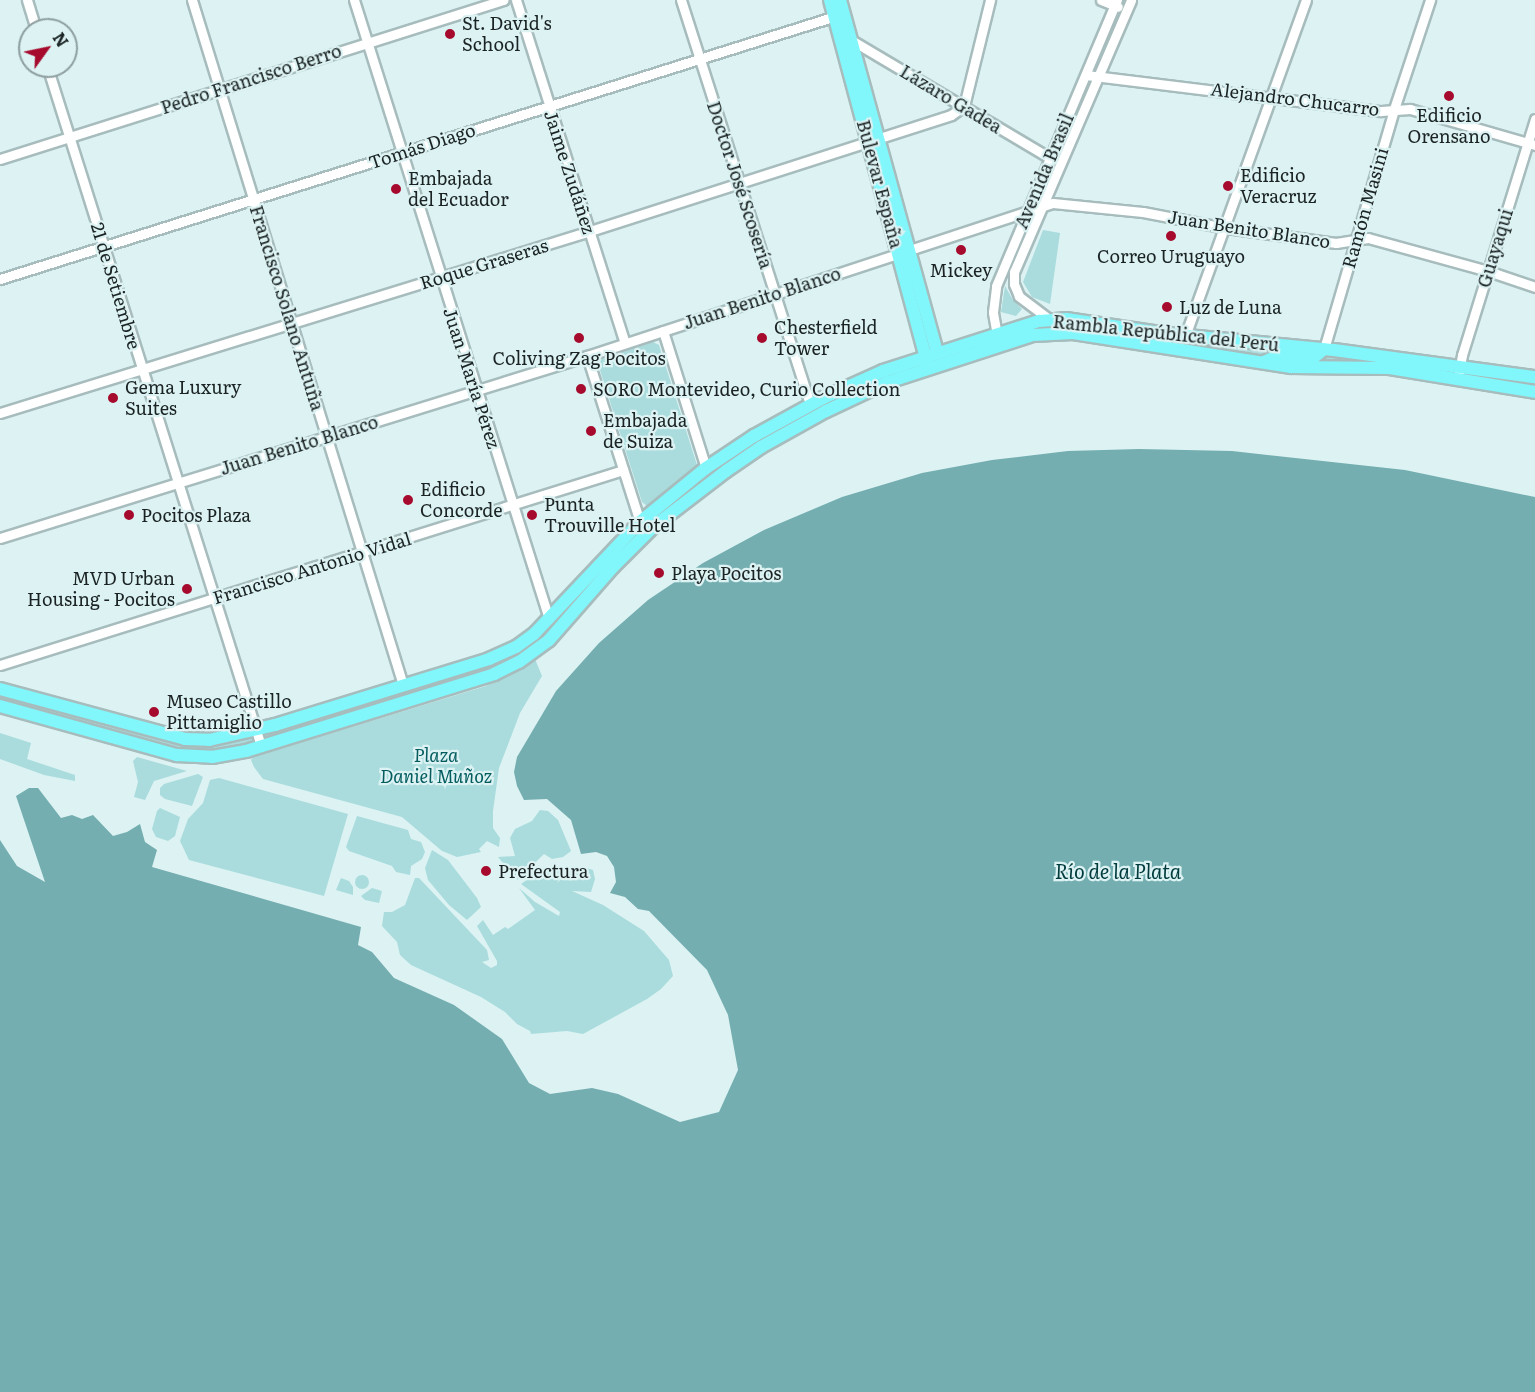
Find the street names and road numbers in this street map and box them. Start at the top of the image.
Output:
street label: Pedro Francisco Berro [158,40,344,118]
street label: Lázaro Gadea [896,60,1006,138]
street label: Alejandro Chucarro [1210,78,1380,120]
street label: Doctor José Scosería [703,98,777,272]
street label: Jaime Zudáñez [540,107,600,237]
street label: Avenida Brasil [1010,110,1078,232]
street label: Bulevar España [852,117,908,251]
street label: Tomás Diago [366,119,478,173]
street label: Ramón Masini [1337,145,1393,271]
street label: Francisco Solano Antuña [245,203,329,413]
street label: Juan Benito Blanco [1166,205,1332,253]
street label: Guayaqui [1473,206,1517,290]
street label: 21 de Setiembre [86,220,146,352]
street label: Roque Graseras [417,234,551,294]
street label: Juan Benito Blanco [680,262,844,334]
street label: Juan María Pérez [439,305,505,451]
street label: Rambla República del Perú [1052,310,1280,356]
street label: Juan Benito Blanco [217,411,381,479]
street label: Francisco Antonio Vidal [210,528,414,608]

